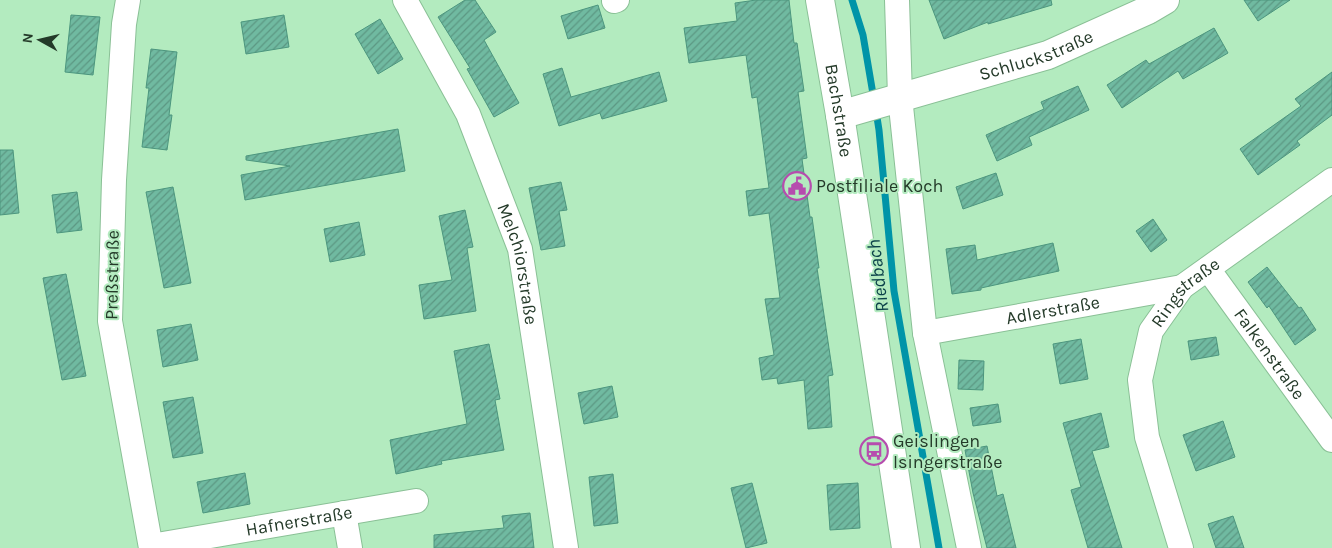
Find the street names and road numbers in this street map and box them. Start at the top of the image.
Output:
street label: Schluckstraße [977,25,1097,85]
street label: Bachstraße [820,62,857,159]
street label: Melchiorstraße [492,200,542,326]
street label: Preßstraße [100,230,124,320]
street label: Ringstraße [1146,253,1224,332]
street label: Adlerstraße [1004,291,1102,329]
street label: Falkenstraße [1229,304,1310,404]
street label: Hafnerstraße [244,501,354,541]

